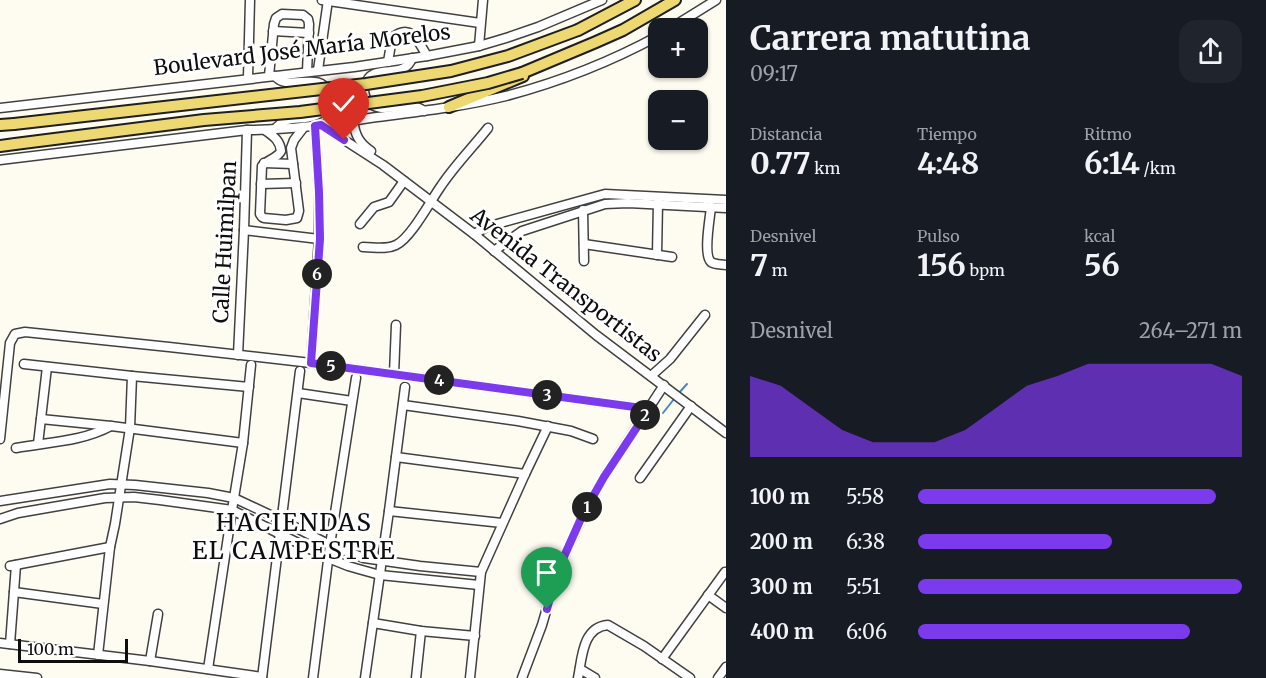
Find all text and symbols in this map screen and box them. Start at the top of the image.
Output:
street label: Boulevard José María Morelos [152,18,452,81]
map controls [648,18,708,150]
button: + [648,18,708,78]
text: Carrera matutina [750,18,1030,59]
button: share [1179,20,1242,83]
text: 09:17 [750,61,798,86]
pin [318,78,369,140]
icon: check [327,87,360,120]
button: − [648,90,708,150]
text: Distancia [750,124,822,144]
text: Tiempo [917,124,977,144]
text: Ritmo [1084,124,1132,144]
text: 0.77 [750,144,811,182]
text: 4:48 [917,144,979,182]
text: 6:14 [1084,144,1140,182]
text: km [811,158,840,178]
text: /km [1140,158,1176,178]
street label: Calle Huimilpan [207,160,242,324]
street label: Avenida Transportistas [464,201,667,368]
text: Desnivel [750,226,816,246]
text: Pulso [917,226,960,246]
text: kcal [1084,226,1115,246]
text: 7 [750,246,768,284]
text: 156 [917,246,966,284]
text: 56 [1084,246,1120,284]
pin: 6 [302,259,332,289]
text: m [768,260,788,280]
text: bpm [966,260,1005,280]
text: 6 [312,264,322,284]
text: Desnivel [750,318,833,343]
text: 264–271 m [1139,318,1242,343]
pin: 5 [316,351,346,381]
text: 5 [326,356,336,376]
pin: 4 [424,365,454,395]
text: 4 [434,370,444,390]
pin: 3 [532,380,562,410]
text: 3 [542,385,552,405]
pin: 2 [630,400,660,430]
text: 2 [640,405,650,425]
text: 100 m [750,484,810,509]
text: 5:58 [846,484,884,509]
pin: 1 [572,492,602,522]
text: 1 [583,497,591,517]
district label: HACIENDAS EL CAMPESTRE [192,507,396,566]
text: 200 m [750,529,813,554]
text: 6:38 [846,529,885,554]
pin [521,547,572,609]
icon: arrive [530,556,563,589]
text: 300 m [750,574,813,599]
text: 5:51 [846,574,881,599]
text: 400 m [750,619,814,644]
text: 6:06 [846,619,887,644]
scale bar [18,636,128,664]
text: 100 m [27,639,74,659]

